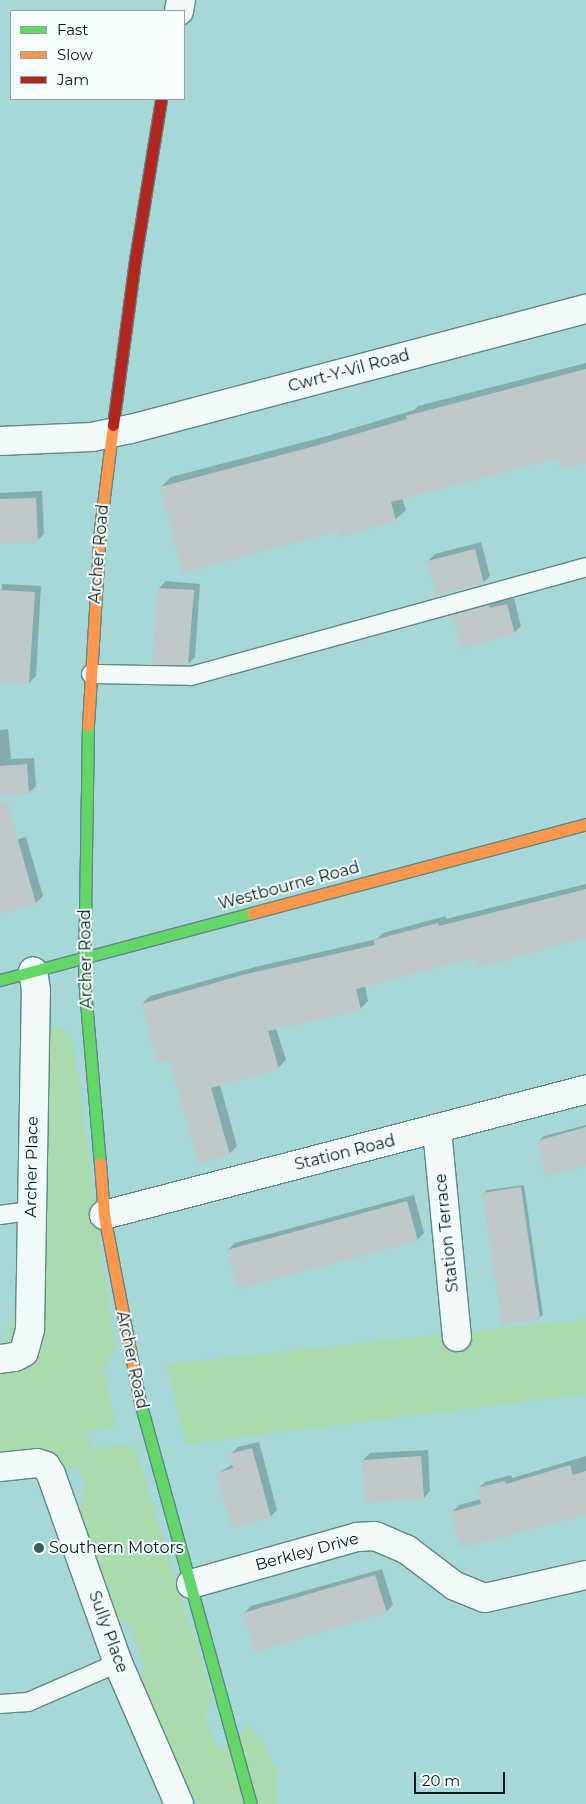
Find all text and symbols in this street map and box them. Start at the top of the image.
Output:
legend [10,10,185,100]
text: Fast [57,20,88,39]
text: Slow [57,45,93,64]
text: Jam [57,70,89,89]
street label: Cwrt-Y-Vil Road [286,346,412,396]
street label: Archer Road [85,504,113,604]
street label: Westbourne Road [216,858,362,914]
street label: Archer Road [76,909,96,1009]
street label: Archer Place [22,1116,42,1218]
street label: Station Road [293,1131,397,1175]
street label: Station Terrace [431,1173,463,1293]
street label: Archer Road [112,1309,152,1411]
street label: Berkley Drive [253,1529,361,1575]
place label: Southern Motors [49,1538,184,1558]
marker: Southern Motors [33,1542,45,1554]
street label: Sully Place [84,1588,132,1676]
scale bar [416,1762,507,1794]
text: 20 m [422,1771,460,1790]

